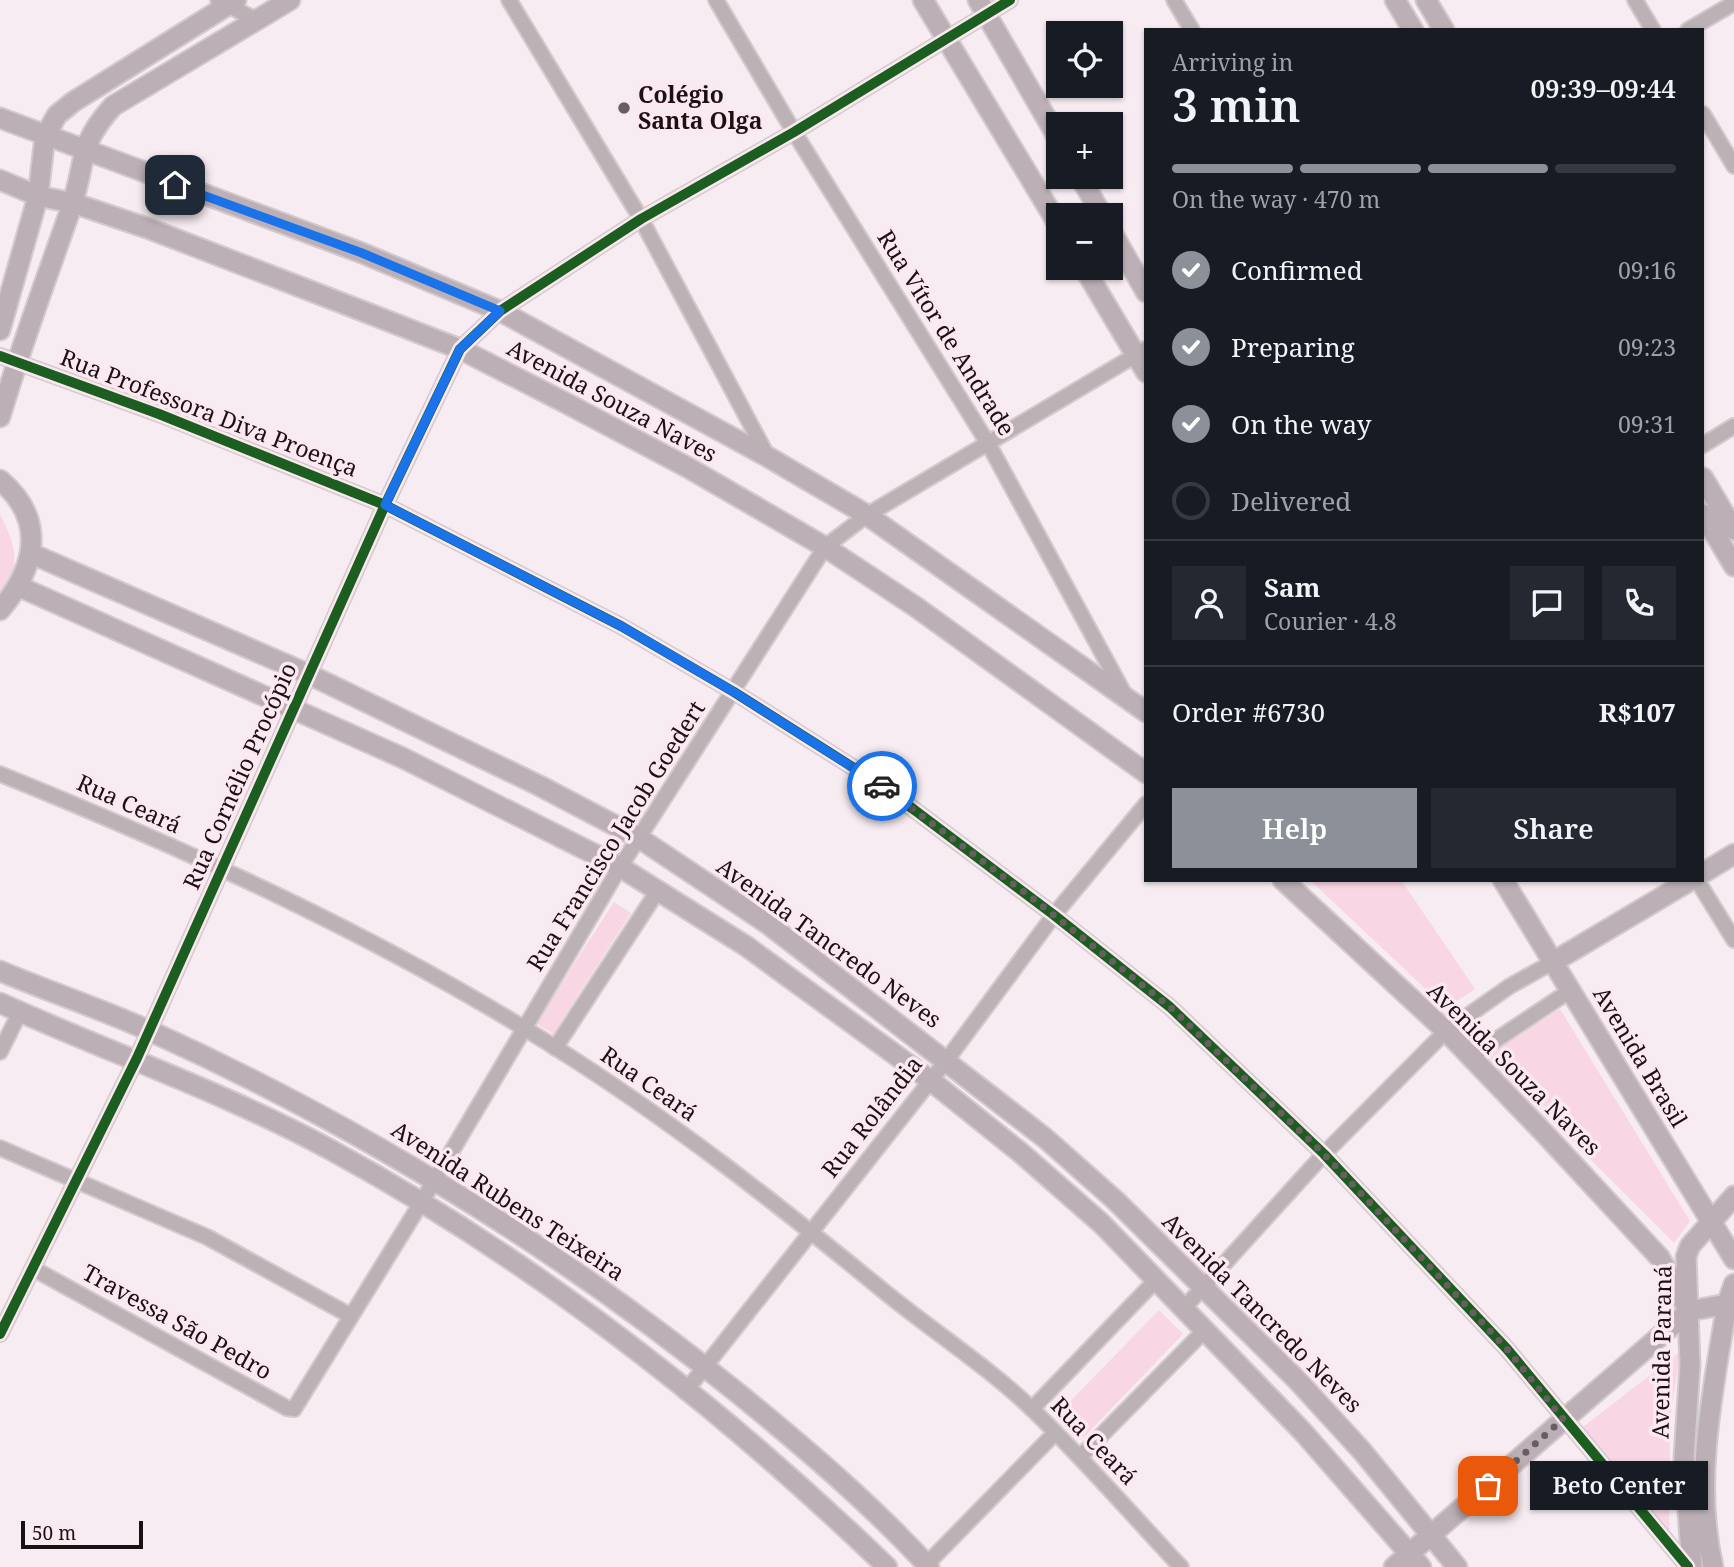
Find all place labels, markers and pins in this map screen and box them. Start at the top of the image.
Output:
place label: Colégio Santa Olga [638,78,763,136]
marker: Colégio Santa Olga [616,100,632,116]
pin [145,155,205,215]
pin [1458,1456,1518,1516]
callout: Beto Center [1530,1462,1708,1510]

